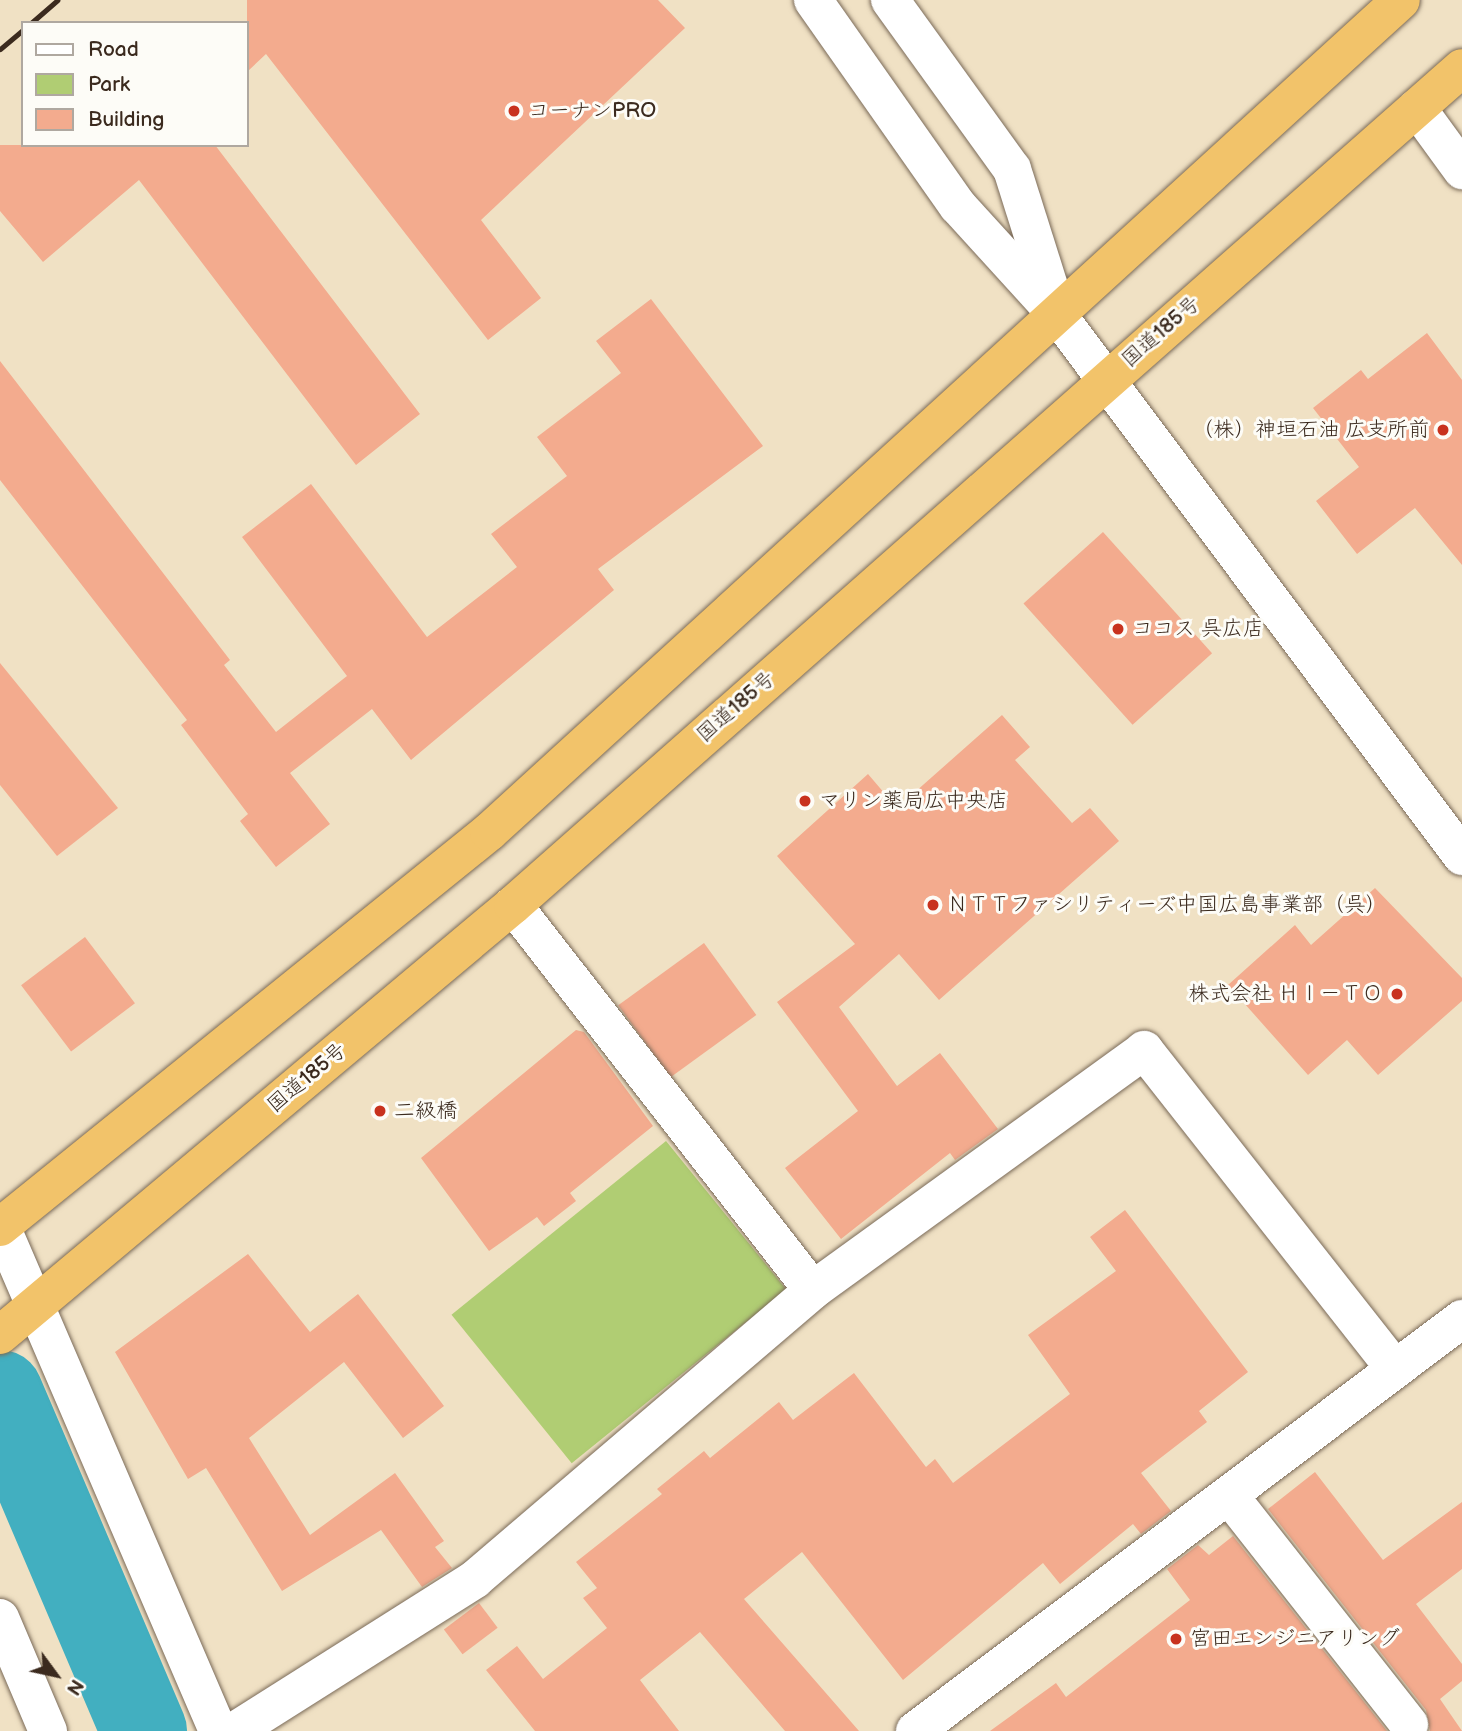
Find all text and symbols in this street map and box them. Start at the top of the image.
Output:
legend [21,21,248,147]
text: Road [88,37,139,62]
text: Park [88,72,130,97]
place label: コーナンPRO [528,98,656,124]
marker: コーナンPRO [506,103,522,119]
text: Building [88,107,164,132]
street label: 国道185号 [1117,291,1205,373]
place label: （株）神垣石油 広支所前 [1192,417,1429,443]
marker: （株）神垣石油 広支所前 [1435,422,1451,438]
place label: ココス 呉広店 [1132,616,1264,642]
marker: ココス 呉広店 [1110,621,1126,637]
street label: 国道185号 [692,666,780,748]
place label: マリン薬局広中央店 [819,788,1008,814]
marker: マリン薬局広中央店 [797,793,813,809]
place label: ＮＴＴファシリティーズ中国広島事業部（呉） [947,892,1388,918]
marker: ＮＴＴファシリティーズ中国広島事業部（呉） [925,897,941,913]
place label: 株式会社 ＨＩ－ＴＯ [1188,981,1383,1007]
marker: 株式会社 ＨＩ－ＴＯ [1389,986,1405,1002]
street label: 国道185号 [262,1038,352,1118]
place label: 二級橋 [394,1098,457,1124]
marker: 二級橋 [372,1103,388,1119]
place label: 宮田エンジニアリング [1190,1626,1400,1652]
marker: 宮田エンジニアリング [1168,1631,1184,1647]
north arrow [21,1640,91,1710]
text: N [60,1674,88,1699]

